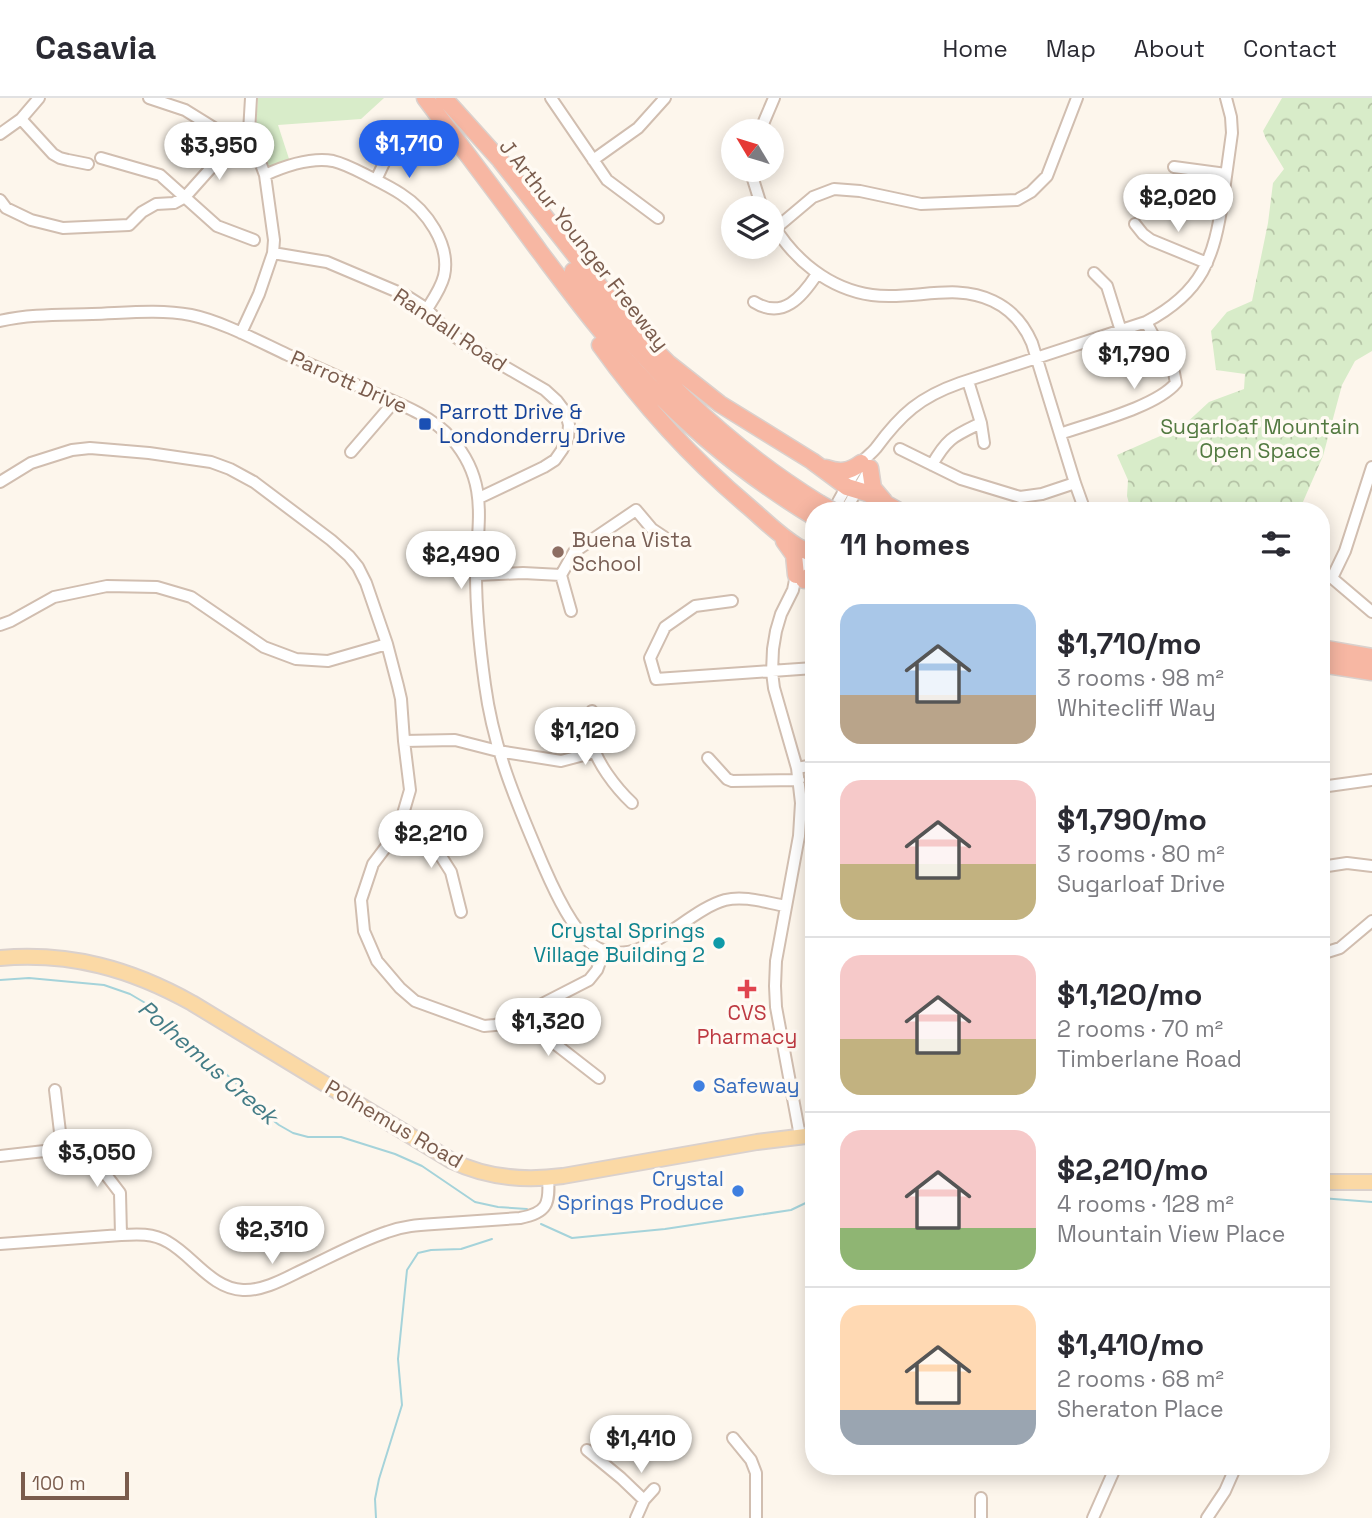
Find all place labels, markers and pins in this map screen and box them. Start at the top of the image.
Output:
pin: $1,710 [352,120,466,180]
pin: $3,950 [162,122,276,182]
pin: $2,020 [1121,174,1235,234]
pin: $1,790 [1077,331,1191,391]
place label: Parrott Drive & Londonderry Drive [439,398,626,449]
marker: Parrott Drive & Londonderry Drive [417,416,433,432]
place label: Buena Vista School [572,526,692,577]
pin: $2,490 [404,532,518,591]
marker: Buena Vista School [550,544,566,560]
pin: $1,120 [528,708,642,767]
pin: $2,210 [374,810,488,870]
place label: Crystal Springs Village Building 2 [533,917,705,968]
marker: Crystal Springs Village Building 2 [711,935,727,951]
marker: CVS Pharmacy [739,981,755,997]
pin: $1,320 [491,998,605,1058]
place label: CVS Pharmacy [697,999,797,1050]
place label: Safeway [713,1072,800,1099]
marker: Safeway [691,1078,707,1094]
pin: $3,050 [40,1130,154,1189]
place label: Crystal Springs Produce [557,1165,724,1216]
marker: Crystal Springs Produce [730,1183,746,1199]
pin: $2,310 [215,1206,329,1266]
pin: $1,410 [584,1416,698,1475]

